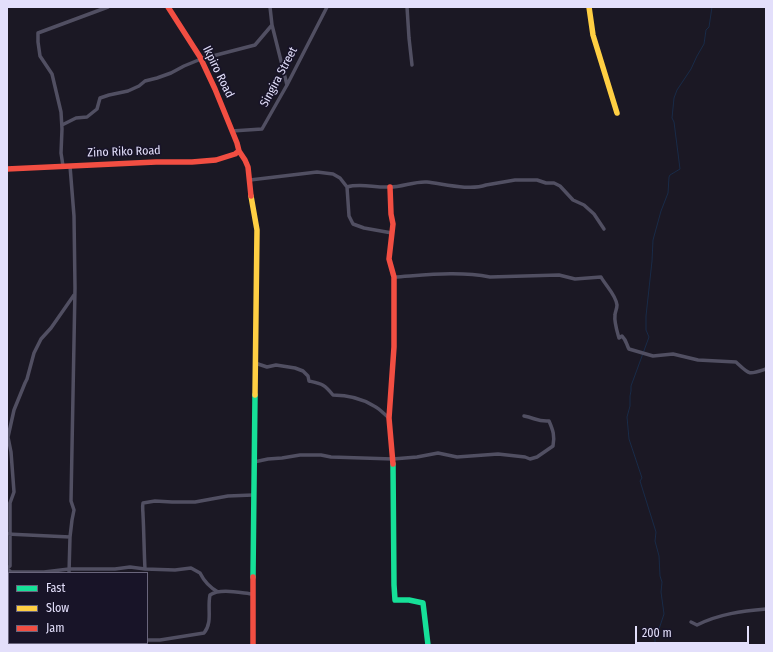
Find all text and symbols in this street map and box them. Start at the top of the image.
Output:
street label: Ikpiro Road [199,44,237,100]
street label: Singira Street [257,44,301,110]
street label: Zino Riko Road [87,144,161,160]
legend [8,572,148,644]
text: Fast [46,581,65,595]
text: Slow [46,601,69,615]
scale bar [637,618,751,644]
text: Jam [46,621,64,635]
text: 200 m [642,626,672,640]

